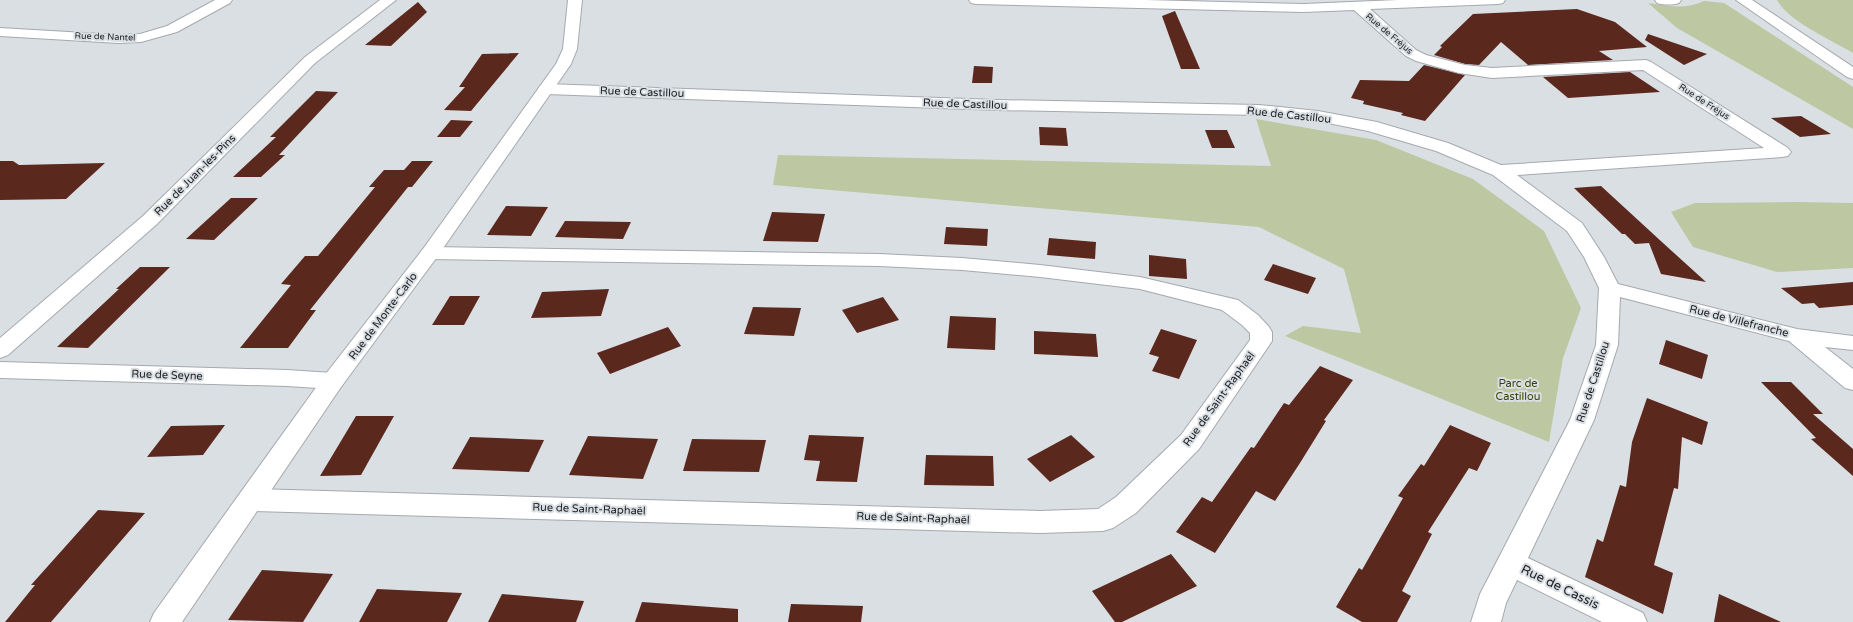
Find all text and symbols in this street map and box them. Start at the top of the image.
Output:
street label: Rue de Fréjus [1363,11,1415,57]
street label: Rue de Nantel [74,30,136,44]
street label: Rue de Fréjus [1677,82,1731,122]
street label: Rue de Castillou [600,84,684,100]
street label: Rue de Castillou [923,96,1007,112]
street label: Rue de Castillou [1246,104,1332,126]
street label: Rue de Juan-les-Pins [152,132,238,218]
street label: Rue de Monte-Carlo [346,270,420,362]
street label: Rue de Villefranche [1688,302,1790,340]
street label: Rue de Castillou [1574,340,1612,424]
street label: Rue de Saint-Raphaël [1180,349,1258,449]
street label: Rue de Seyne [131,367,203,383]
park label: Parc de Castillou [1496,377,1540,403]
street label: Rue de Saint-Raphaël [532,501,646,517]
street label: Rue de Saint-Raphaël [856,510,970,526]
street label: Rue de Cassis [1518,561,1602,613]

